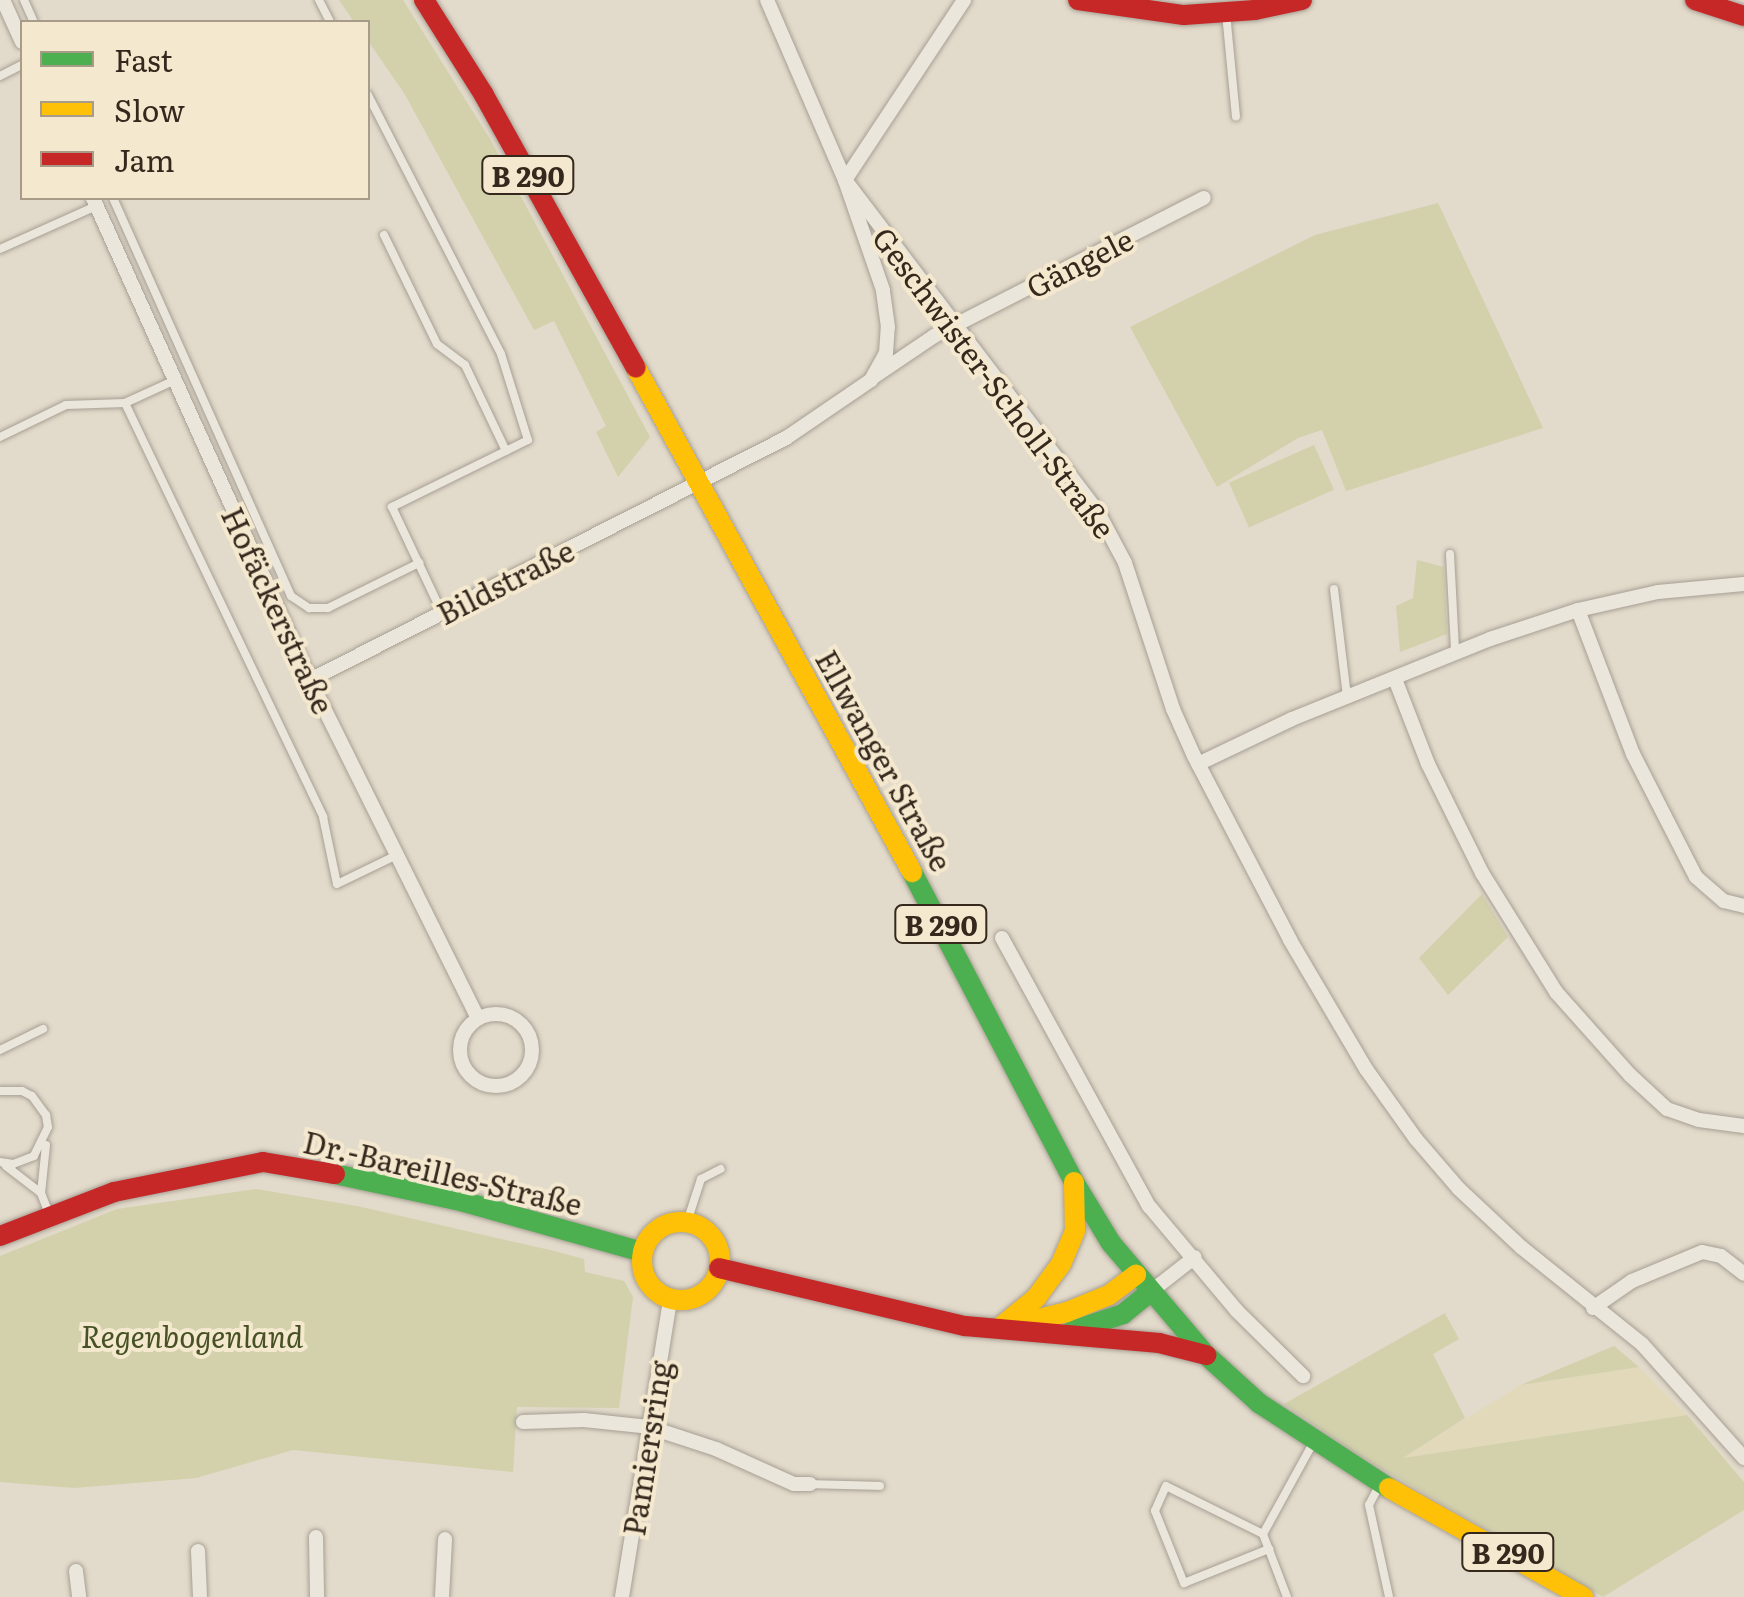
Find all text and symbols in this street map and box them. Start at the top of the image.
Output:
legend [20,20,370,200]
text: Fast [114,37,173,81]
text: Slow [114,87,185,131]
text: Jam [114,137,174,181]
road number: B 290 [480,152,576,198]
street label: Geschwister-Scholl-Straße [866,220,1124,544]
street label: Gängele [1020,220,1138,304]
street label: Hofäckerstraße [215,501,343,719]
street label: Bildstraße [430,531,580,631]
street label: Ellwanger Straße [809,643,961,877]
road number: B 290 [894,901,988,947]
street label: Dr.-Bareilles-Straße [300,1122,586,1222]
park label: Regenbogenland [81,1317,303,1353]
street label: Pamiersring [614,1358,678,1538]
road number: B 290 [1460,1529,1556,1575]

